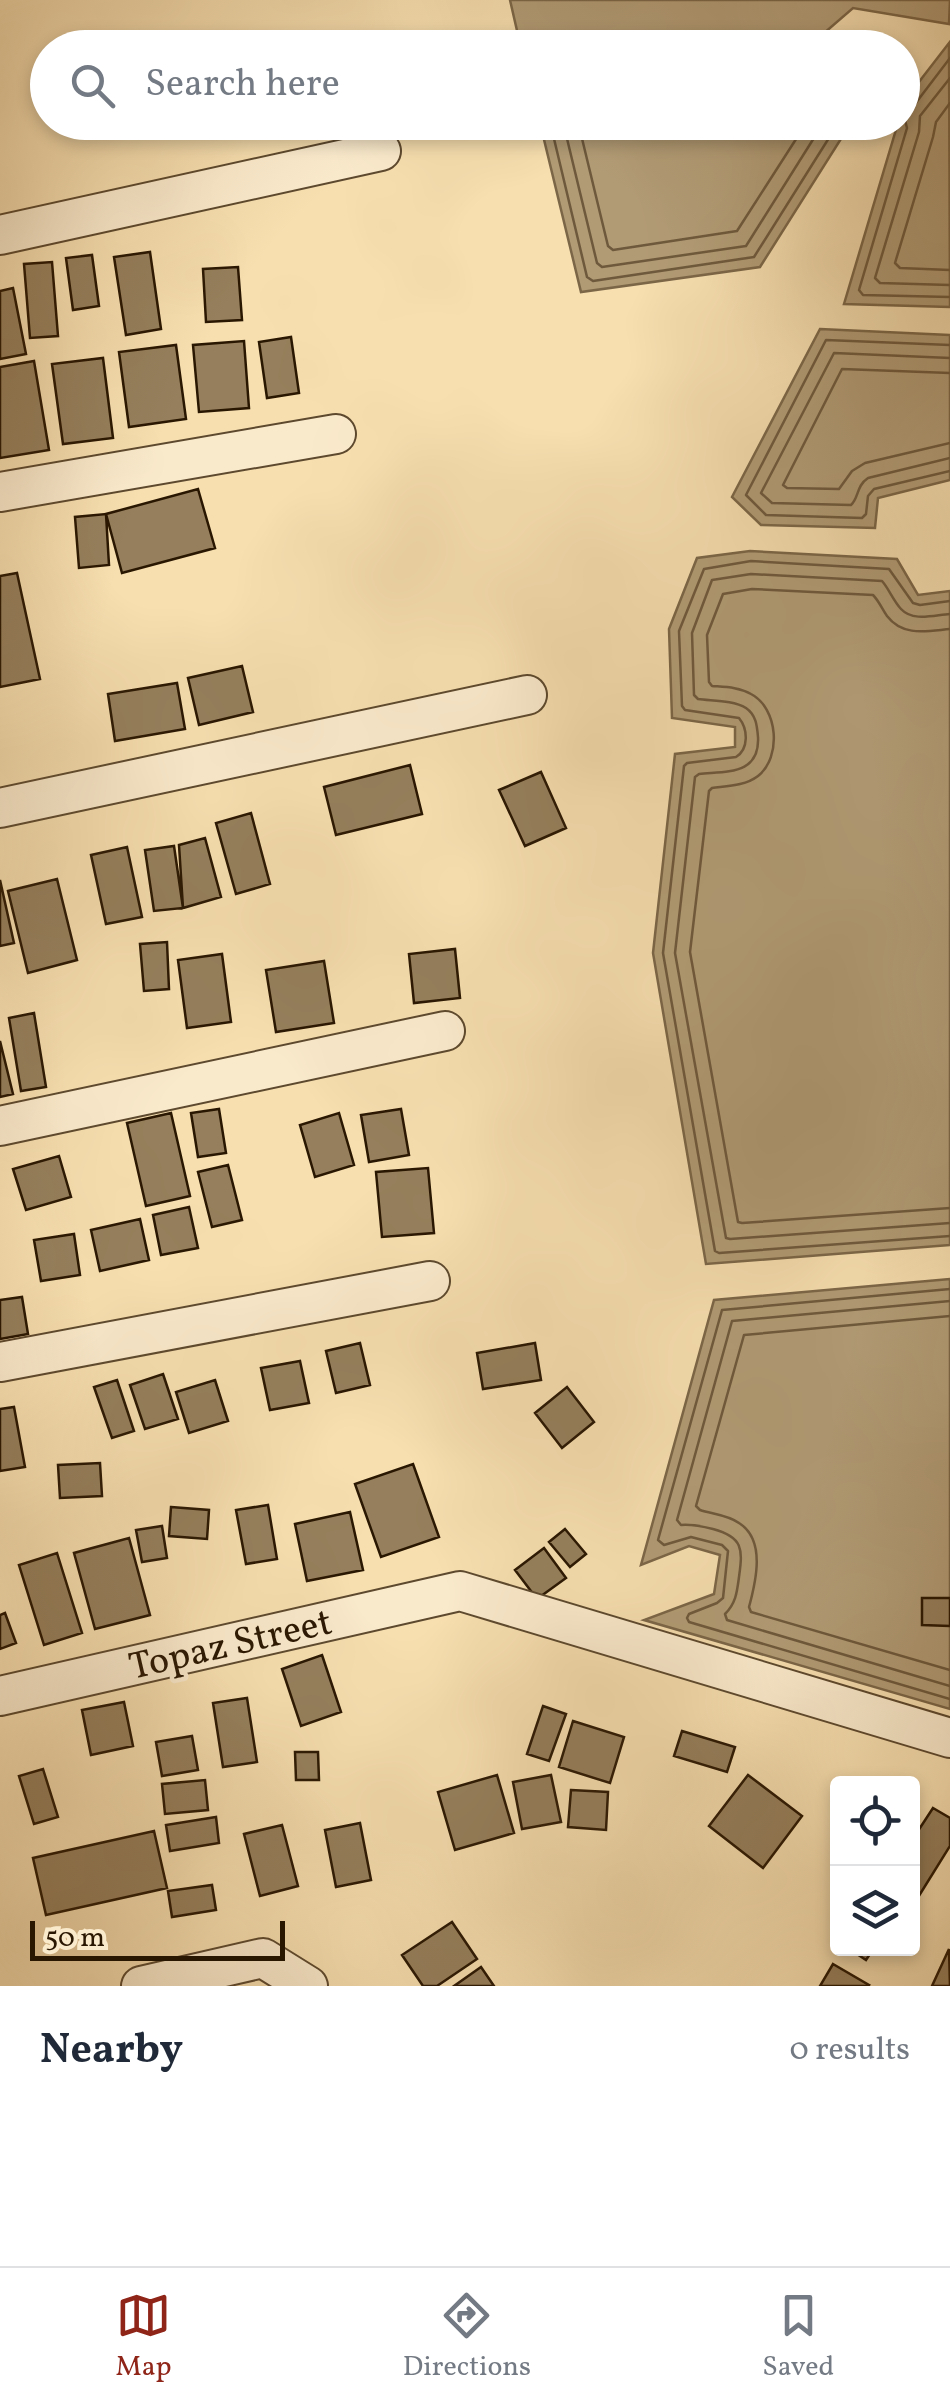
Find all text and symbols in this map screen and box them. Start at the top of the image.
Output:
search box [30,30,920,140]
icon: search [65,58,120,113]
text: Search here [145,59,340,112]
street label: Topaz Street [124,1597,337,1695]
map controls [830,1776,920,1956]
button: locate [830,1776,920,1866]
button: layers [830,1866,920,1956]
scale bar [30,1916,285,1960]
text: 50 m [45,1919,105,1958]
text: Nearby [40,2022,183,2081]
text: 0 results [790,2029,910,2073]
tab: Map [116,2288,172,2387]
tab: Directions [403,2288,531,2387]
tab: Saved [762,2288,834,2387]

